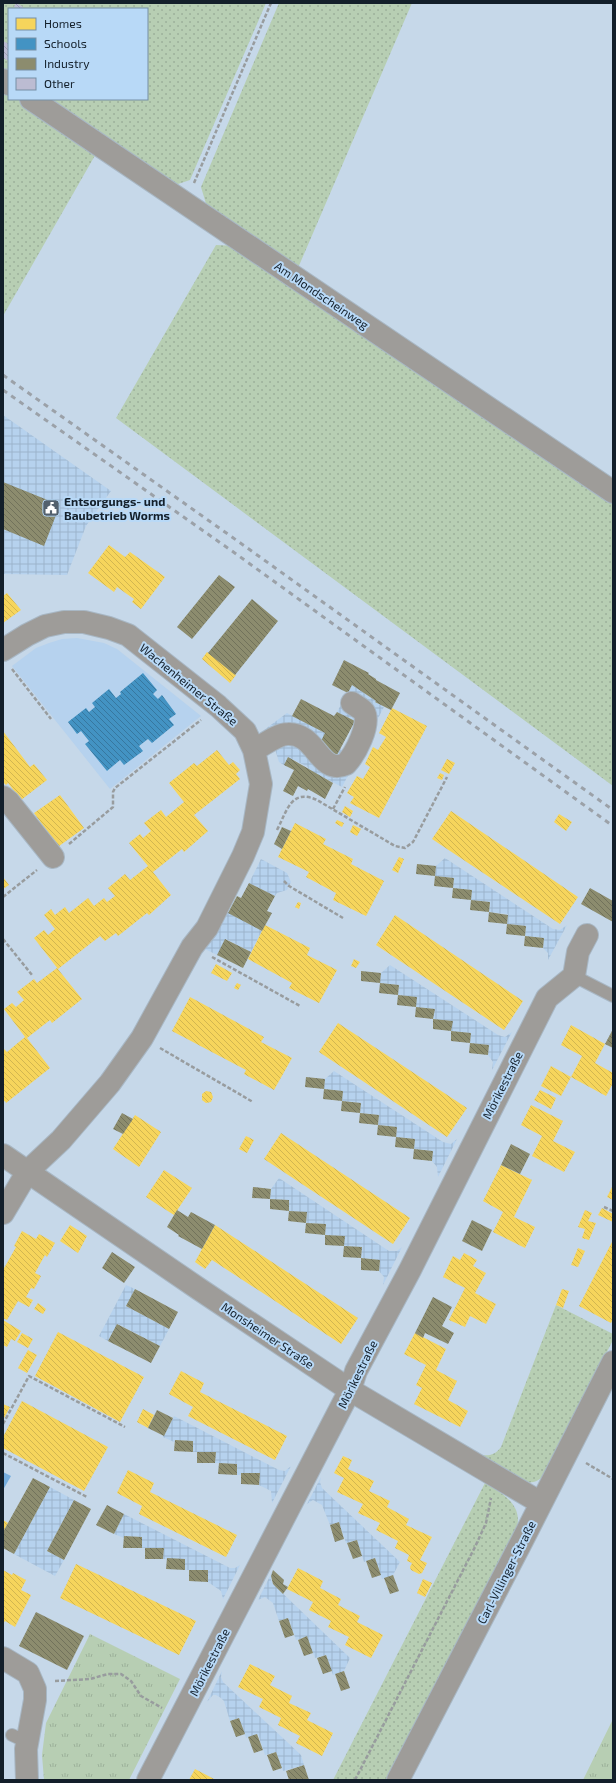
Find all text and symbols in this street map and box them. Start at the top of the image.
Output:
legend [8,8,148,100]
text: Homes [44,16,82,30]
text: Schools [44,36,87,50]
text: Industry [44,56,90,70]
text: Other [44,76,75,90]
street label: Am Mondscheinweg [272,258,372,332]
place label: Entsorgungs- und Baubetrieb Worms [64,494,170,522]
public building icon: Entsorgungs- und Baubetrieb Worms [41,498,61,518]
street label: Wachenheimer Straße [137,640,241,728]
street label: Mörikestraße [479,1049,525,1121]
street label: Monsheimer Straße [219,1299,317,1371]
street label: Mörikestraße [334,1338,380,1410]
street label: Carl-Villinger-Straße [474,1518,538,1626]
street label: Mörikestraße [186,1626,232,1698]

